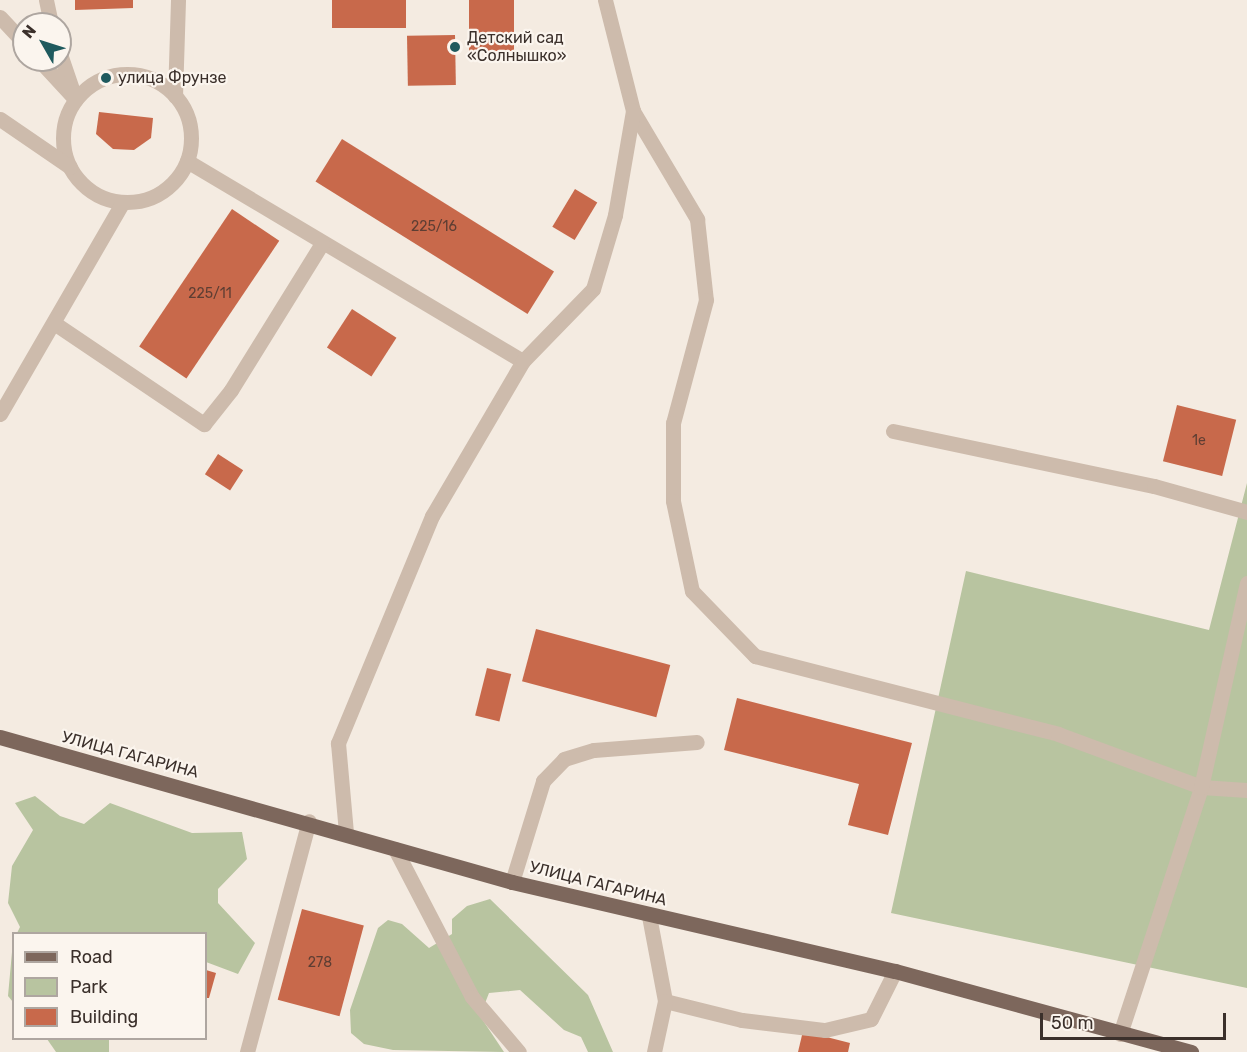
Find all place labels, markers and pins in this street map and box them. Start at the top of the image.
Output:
place label: Детский сад «Солнышко» [467,28,566,66]
marker: Детский сад «Солнышко» [448,40,462,54]
place label: улица Фрунзе [118,68,227,88]
marker: улица Фрунзе [99,71,113,85]

